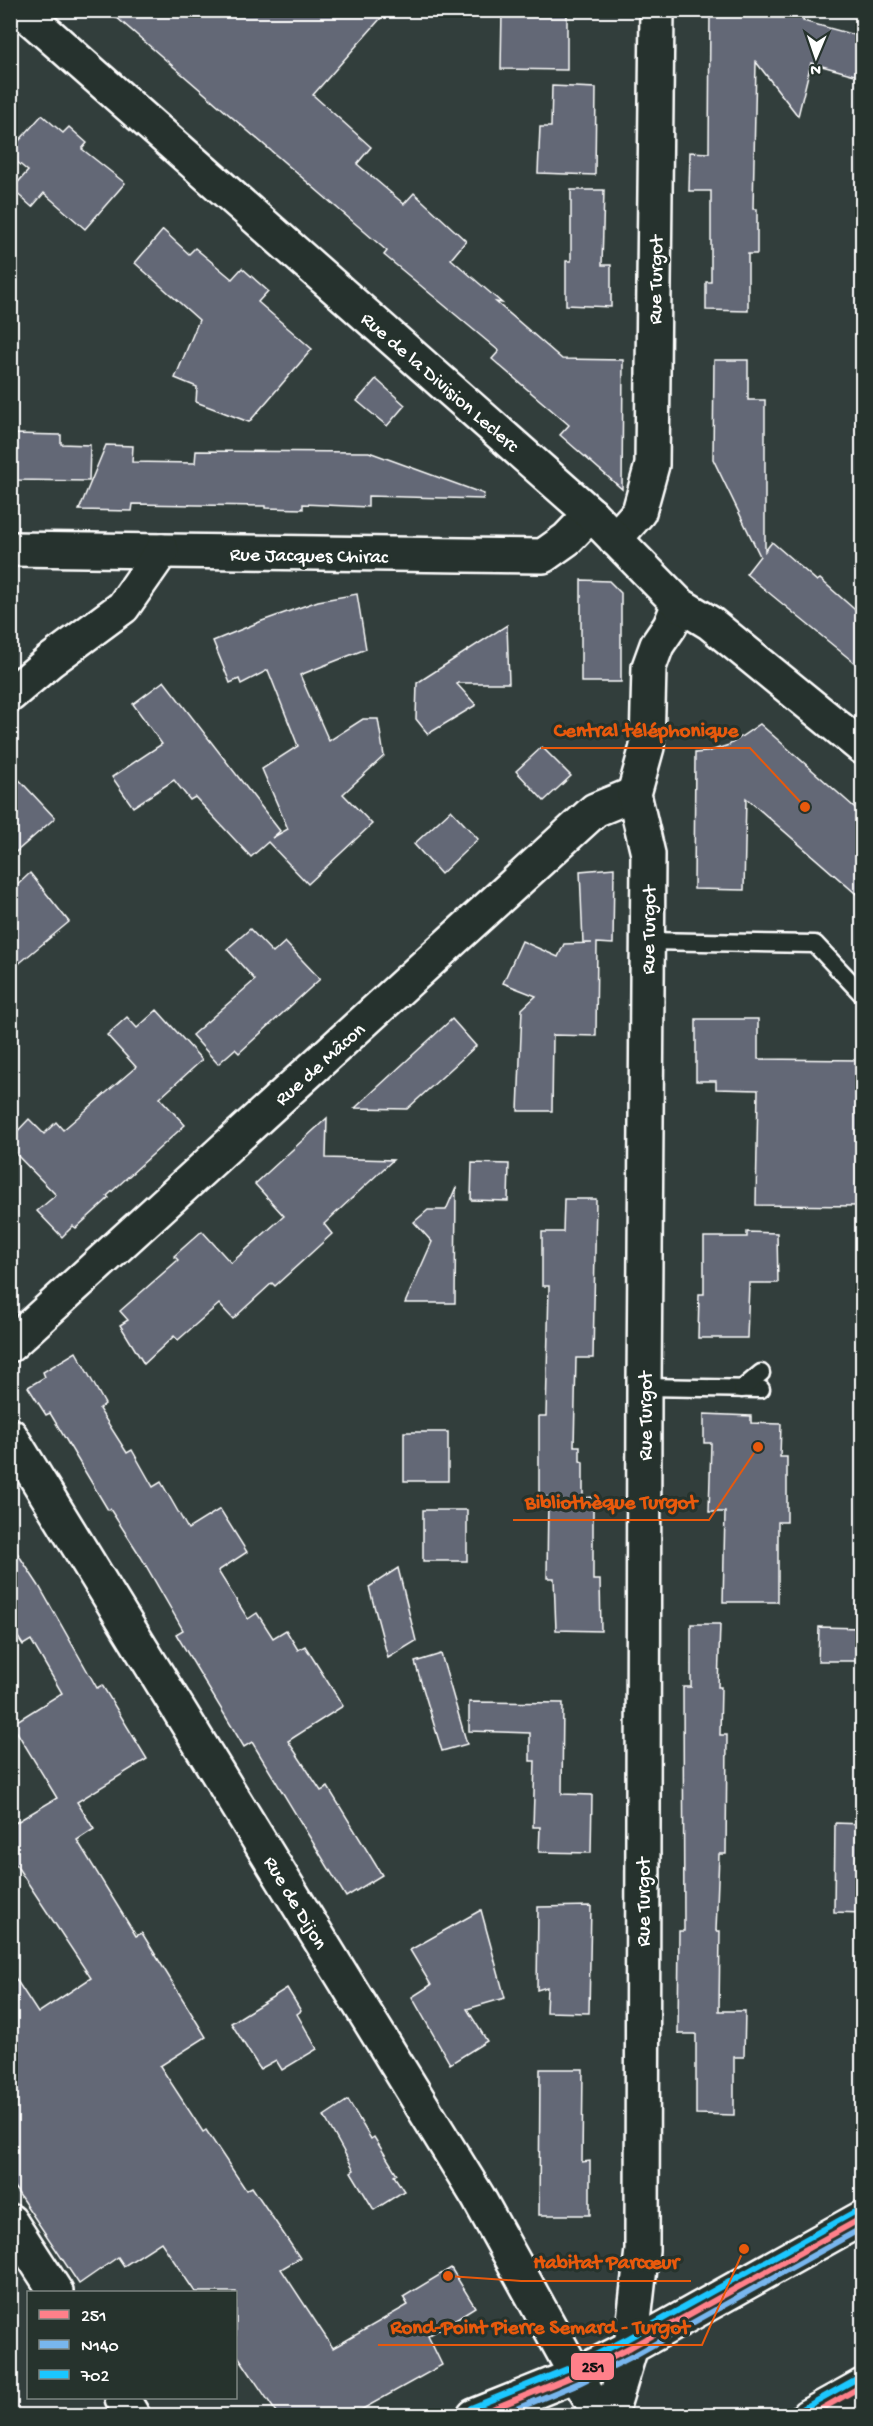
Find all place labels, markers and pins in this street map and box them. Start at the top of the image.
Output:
callout: Central téléphonique [541,709,750,748]
callout: Bibliothèque Turgot [513,1481,709,1520]
callout: Habitat Parcœur [521,2242,691,2281]
callout: Rond-Point Pierre Semard - Turgot [378,2306,702,2345]

